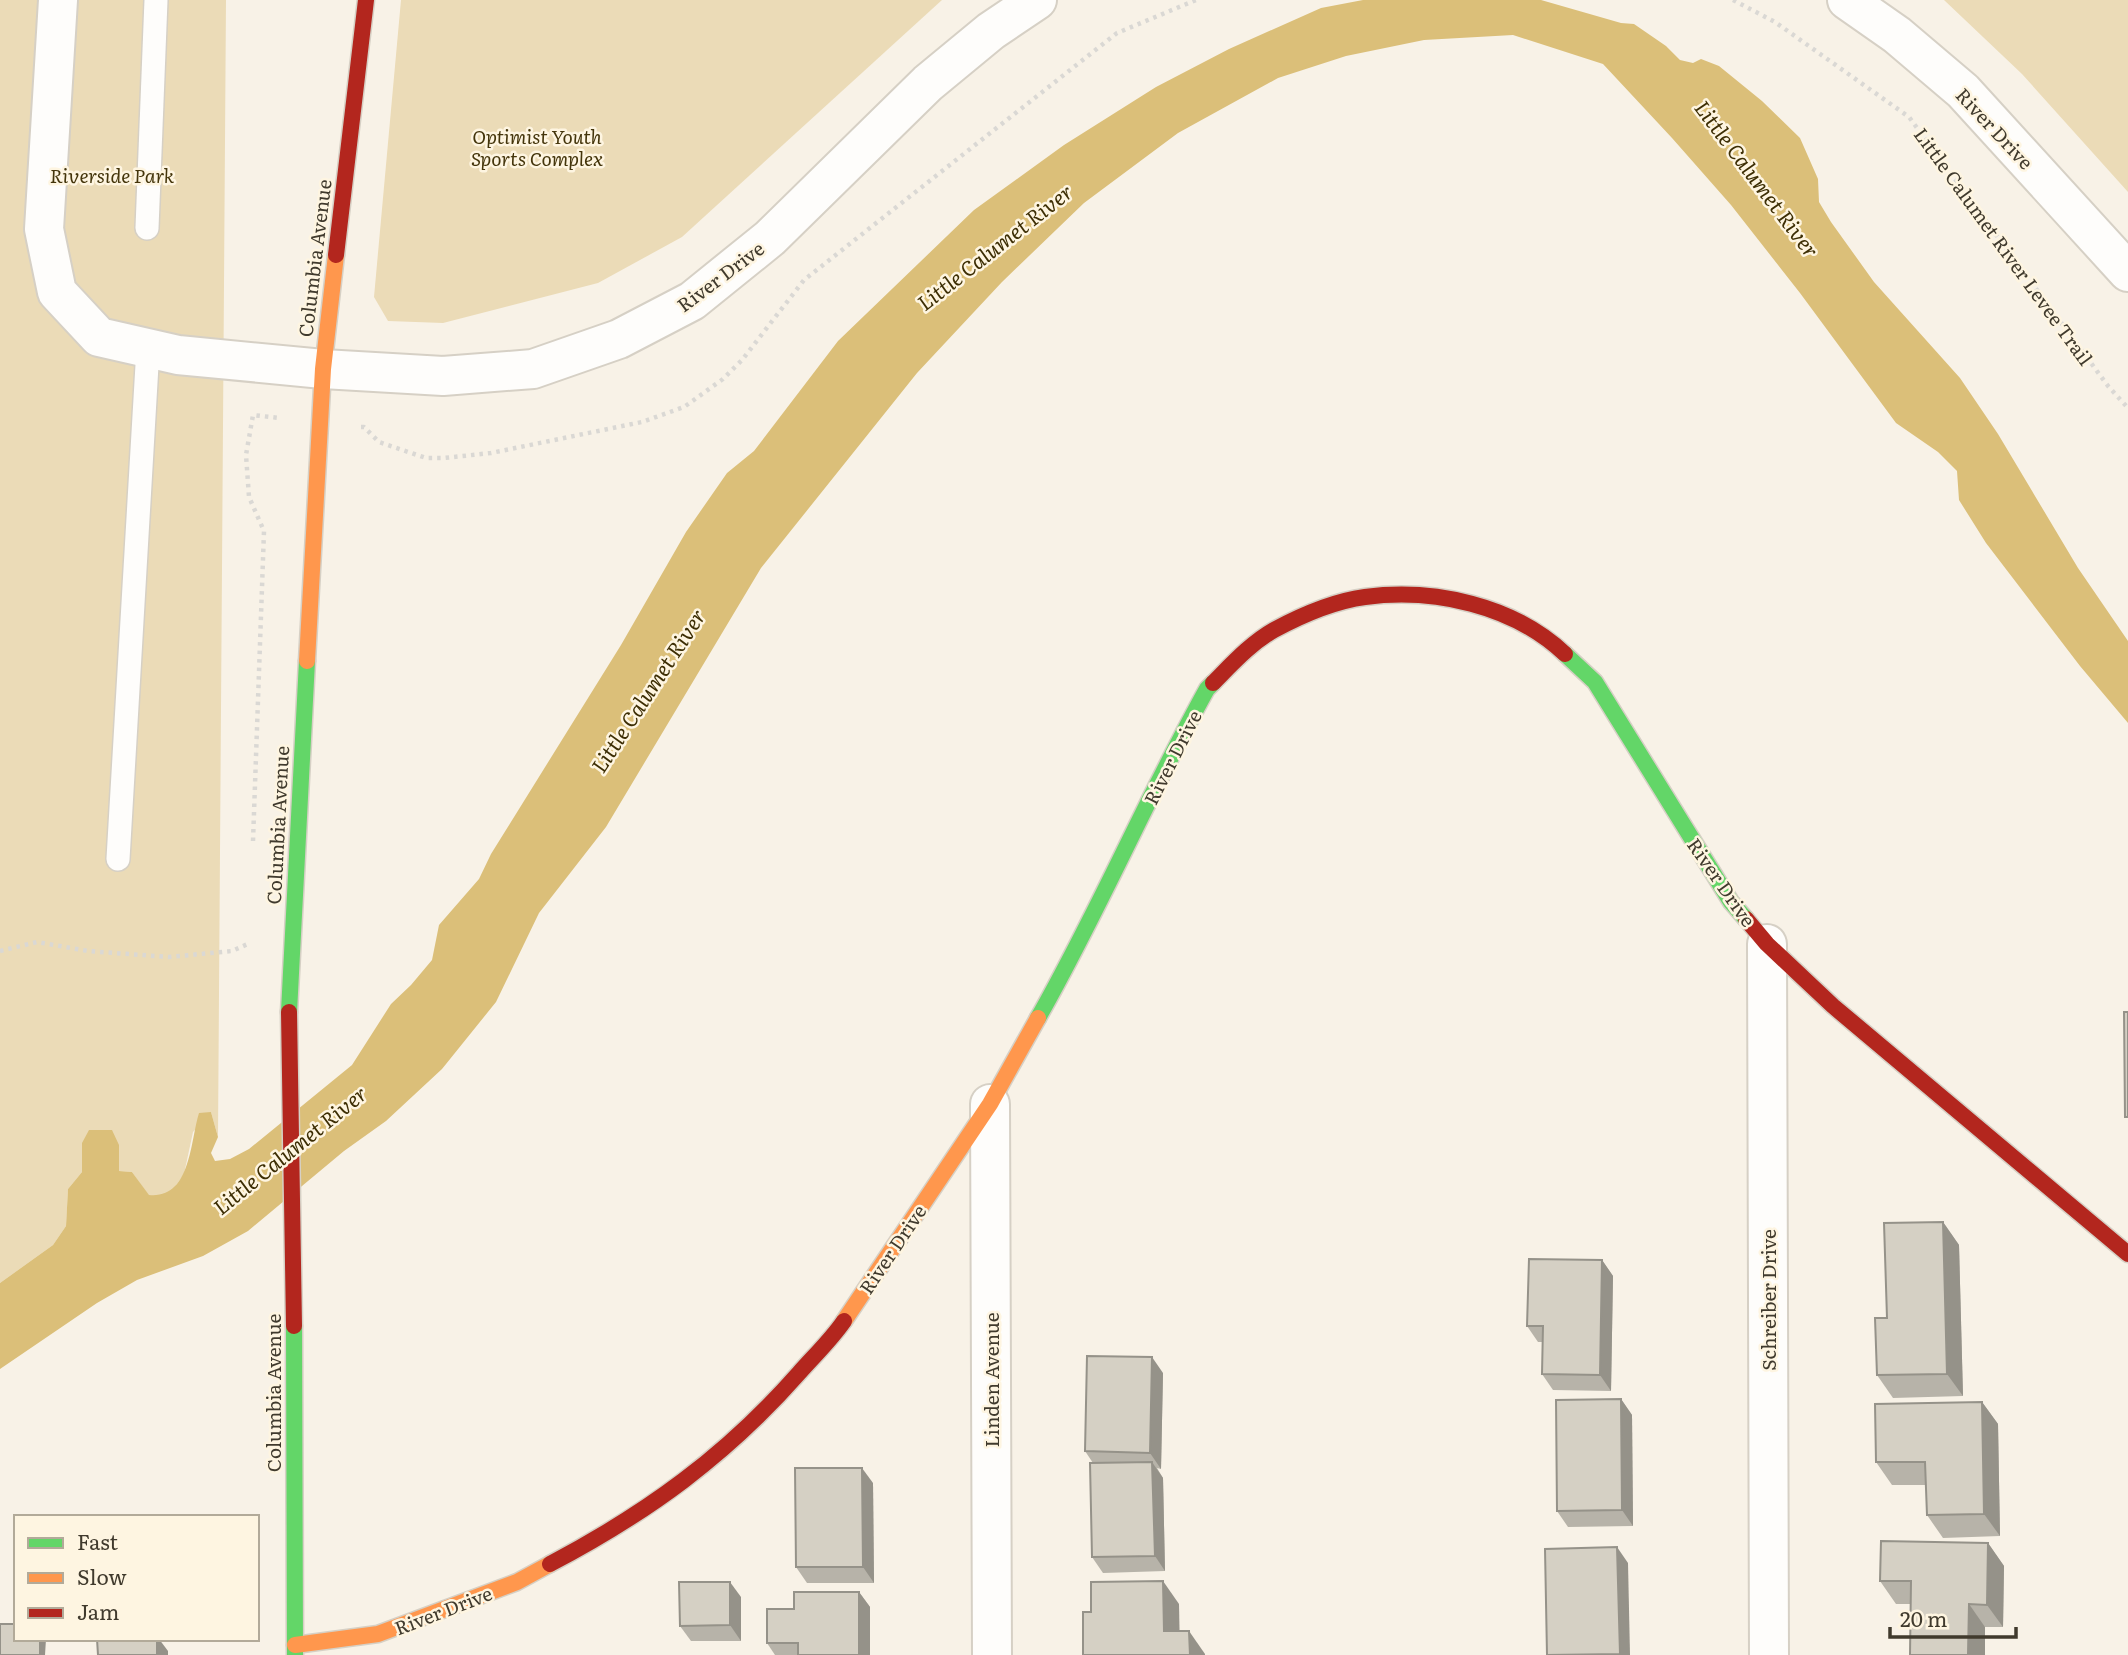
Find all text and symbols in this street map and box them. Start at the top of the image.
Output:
street label: River Drive [1950,81,2040,175]
water label: Little Calumet River [1688,93,1828,263]
street label: Little Calumet River Levee Trail [1908,121,2100,371]
park label: Optimist Youth Sports Complex [471,122,603,172]
park label: Riverside Park [50,161,175,189]
water label: Little Calumet River [910,175,1079,317]
street label: Columbia Avenue [290,177,338,338]
street label: River Drive [671,234,770,318]
water label: Little Calumet River [582,602,712,778]
street label: River Drive [1136,705,1208,809]
street label: Columbia Avenue [259,745,295,905]
street label: River Drive [1681,832,1763,932]
water label: Little Calumet River [205,1077,373,1221]
street label: River Drive [852,1198,932,1299]
street label: Schreiber Drive [1754,1229,1782,1371]
street label: Linden Avenue [977,1312,1005,1448]
street label: Columbia Avenue [259,1314,287,1472]
legend [14,1515,259,1641]
text: Fast [77,1525,118,1556]
text: Slow [77,1560,127,1591]
street label: River Drive [390,1578,496,1641]
text: Jam [77,1595,119,1626]
scale bar [1890,1596,2016,1640]
text: 20 m [1900,1602,1947,1633]

